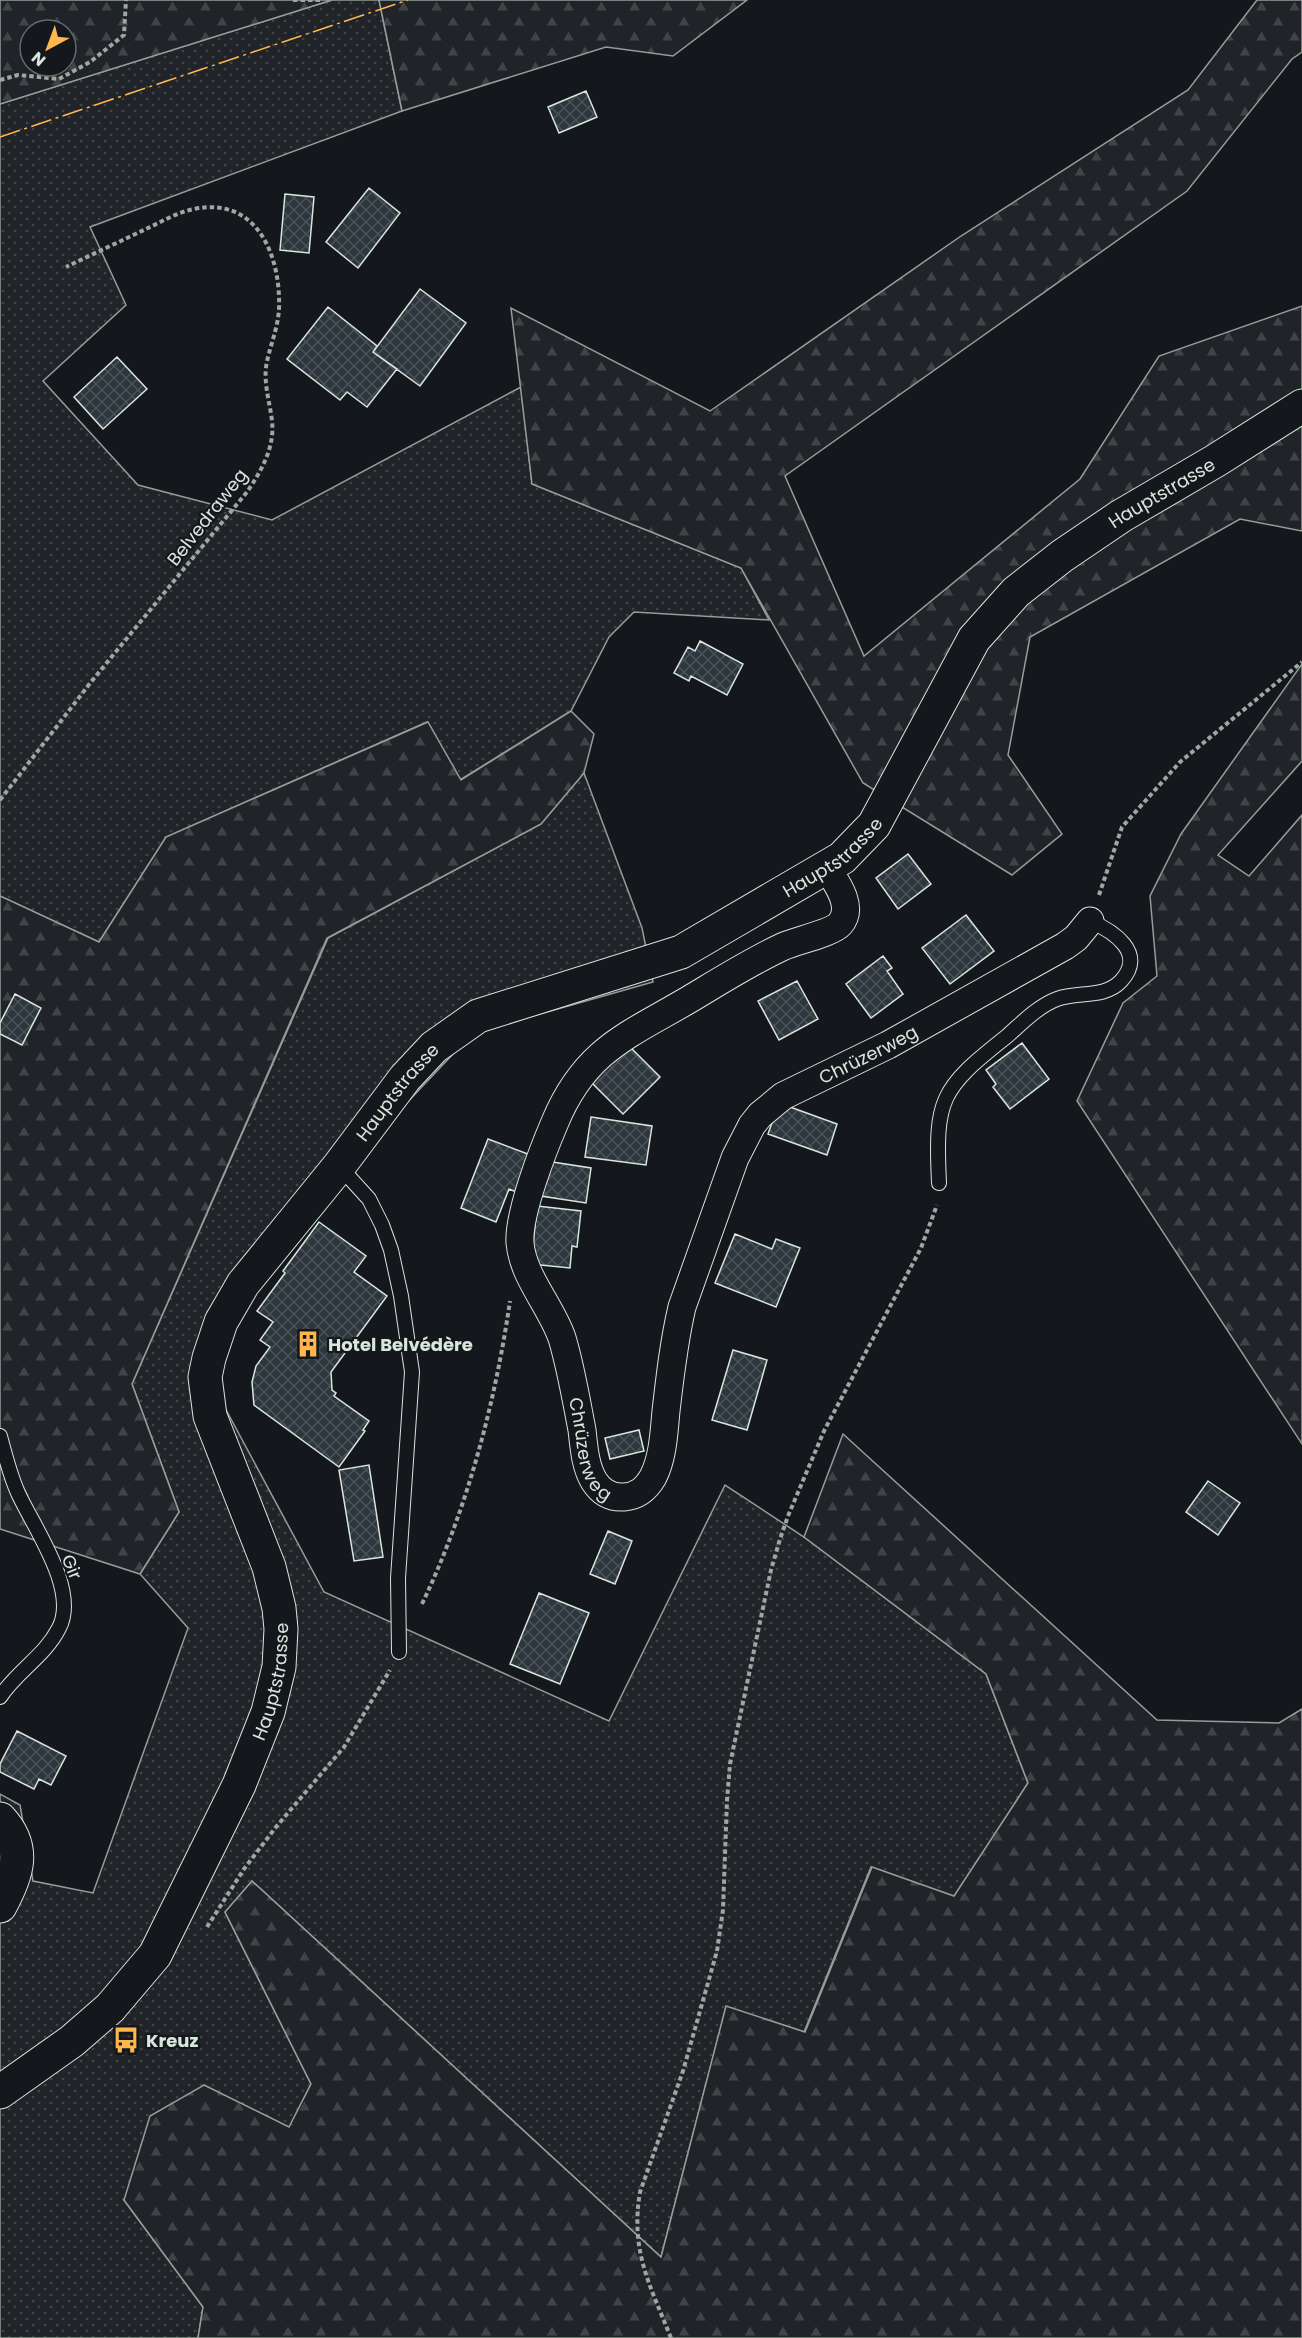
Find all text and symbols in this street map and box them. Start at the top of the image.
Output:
north arrow [18,18,78,78]
text: N [26,46,51,72]
street label: Hauptstrasse [1103,451,1219,534]
street label: Belvedraweg [161,463,253,571]
street label: Hauptstrasse [778,813,888,903]
street label: Chrüzerweg [814,1019,922,1089]
street label: Hauptstrasse [350,1037,444,1146]
building icon: Hotel Belvédère [293,1329,323,1359]
place label: Hotel Belvédère [328,1332,473,1357]
street label: Chrüzerweg [564,1395,617,1506]
street label: Gir [56,1551,88,1584]
street label: Hauptstrasse [246,1622,294,1744]
bus stop icon: Kreuz [111,2025,141,2055]
place label: Kreuz [146,2028,198,2053]

